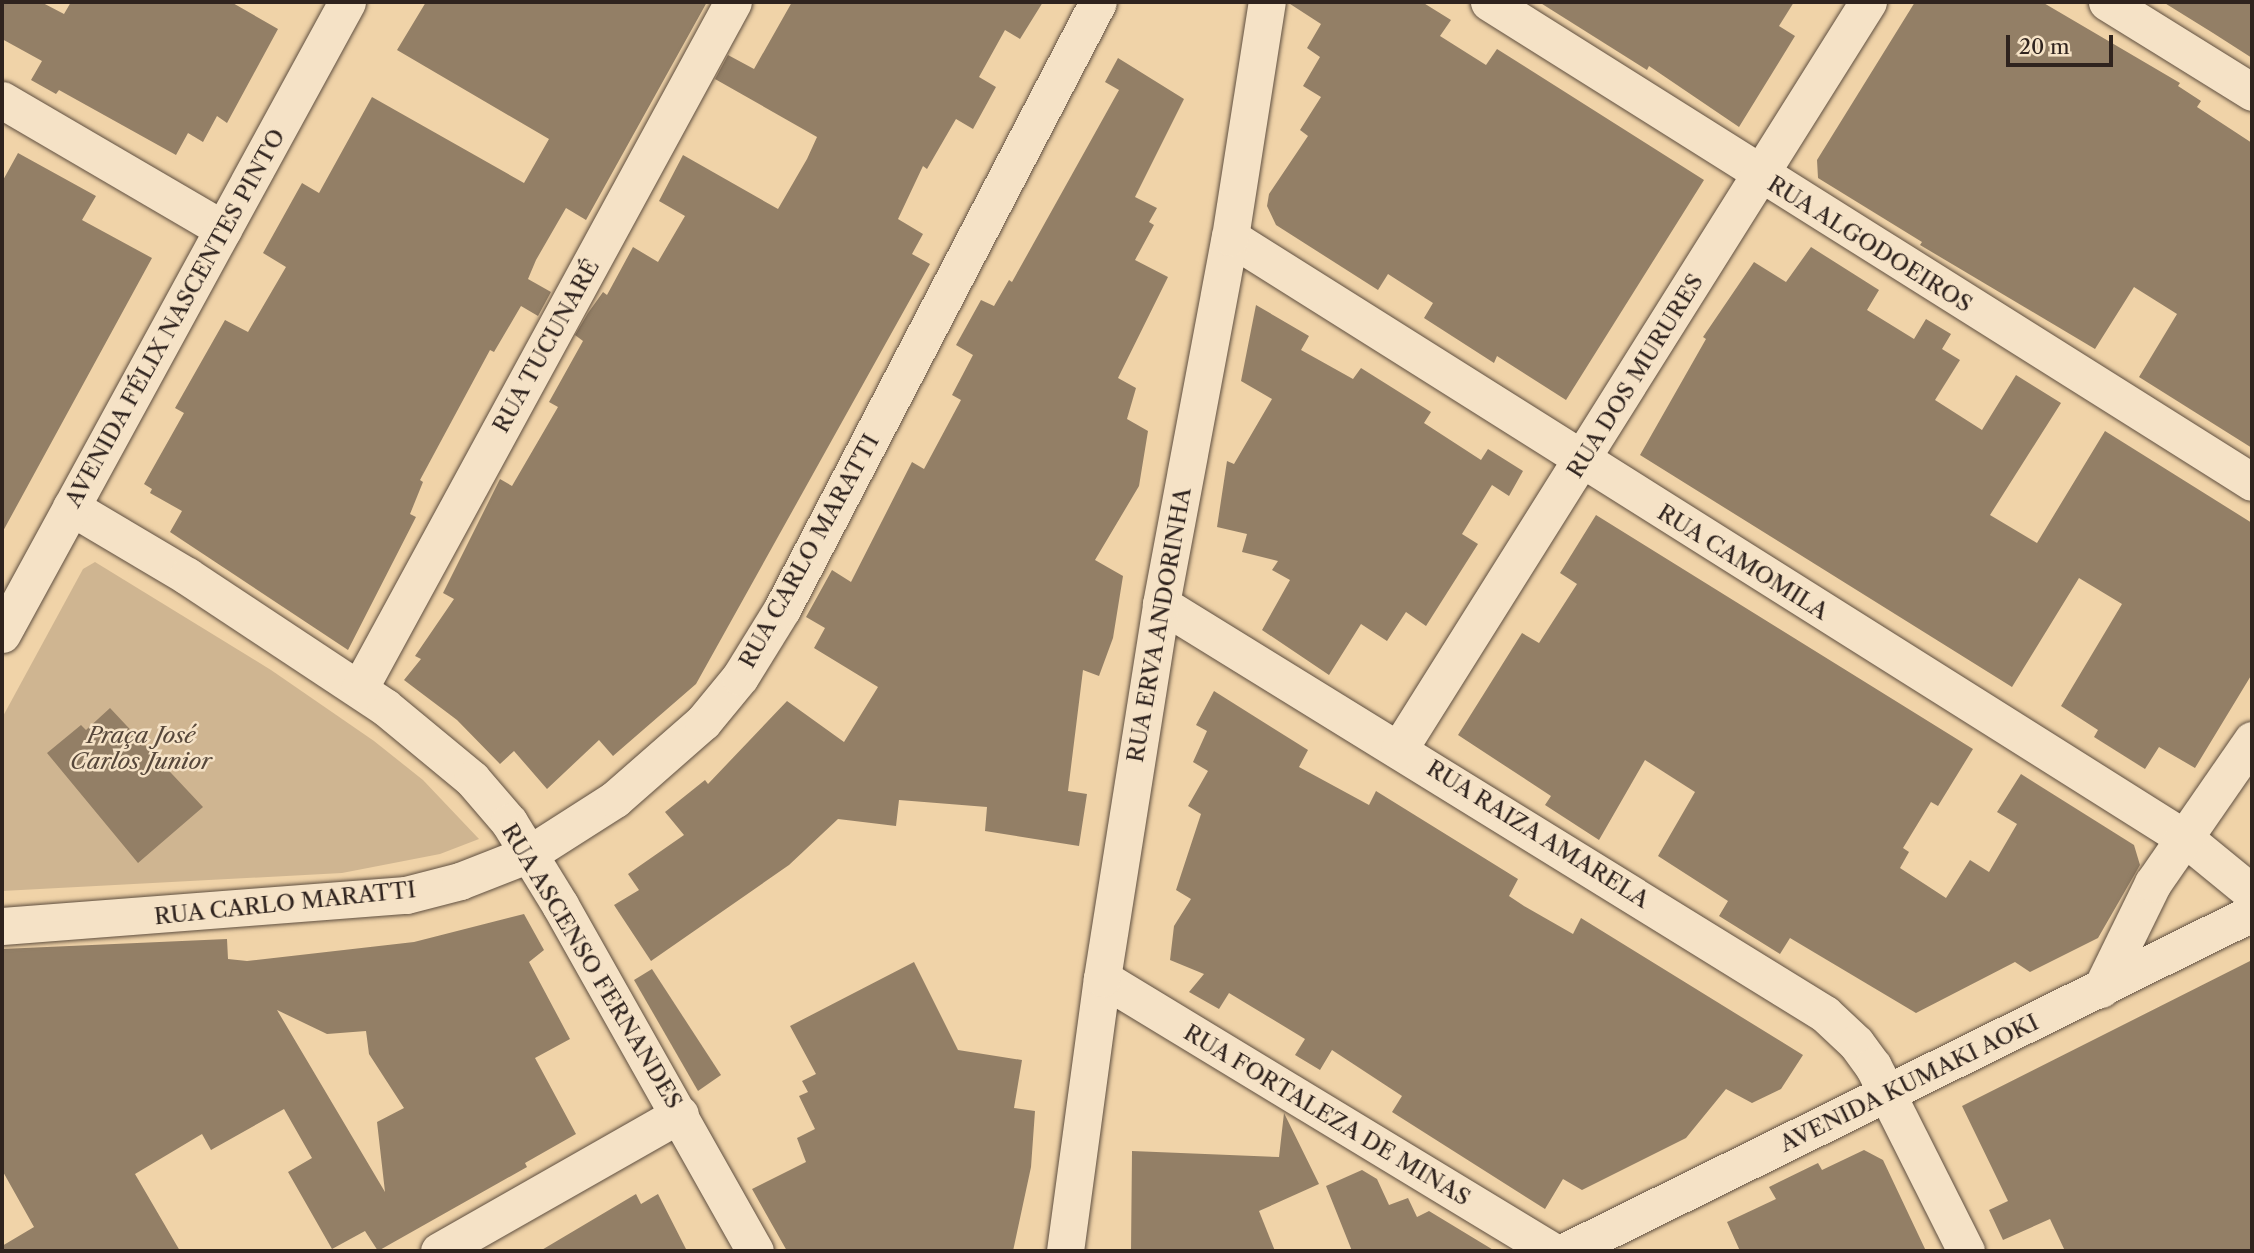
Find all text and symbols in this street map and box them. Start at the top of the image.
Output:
scale bar [2009,21,2116,65]
text: 20 m [2019,34,2070,59]
street label: AVENIDA FÉLIX NASCENTES PINTO [59,124,291,512]
street label: RUA ALGODOEIROS [1762,169,1978,319]
street label: RUA TUCUNARÉ [487,254,605,438]
street label: RUA DOS MURURES [1561,269,1709,483]
street label: RUA CARLO MARATTI [733,429,885,673]
street label: RUA ERVA ANDORINHA [1121,484,1197,766]
street label: RUA CAMOMILA [1652,498,1834,626]
park label: Praça José Carlos Junior [70,721,212,775]
street label: RUA RAIZA AMARELA [1420,753,1656,915]
street label: RUA ASCENSO FERNANDES [495,818,689,1114]
street label: RUA CARLO MARATTI [152,875,418,931]
street label: AVENIDA KUMAKI AOKI [1774,1008,2044,1158]
street label: RUA FORTALEZA DE MINAS [1178,1018,1476,1212]

